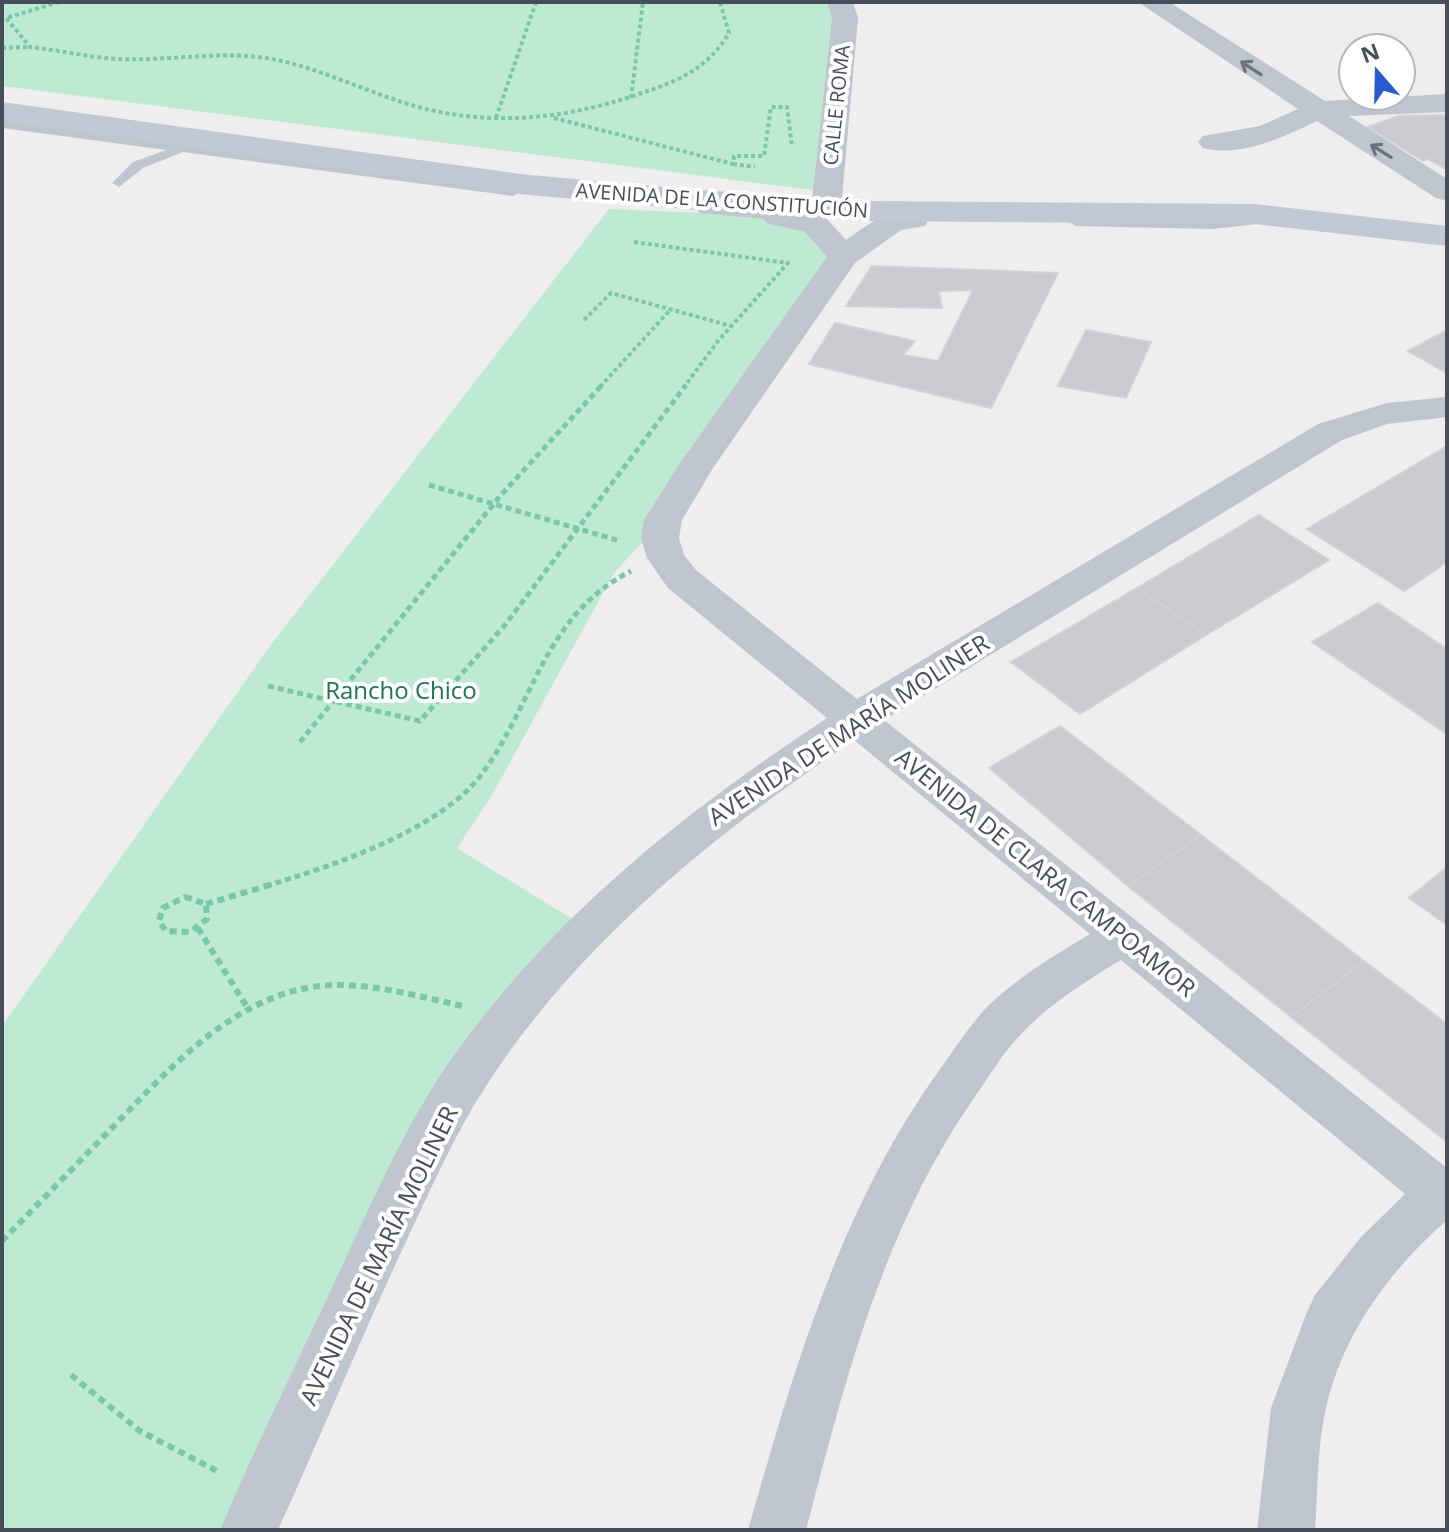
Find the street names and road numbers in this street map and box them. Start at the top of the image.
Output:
street label: CALLE ROMA [816,43,856,167]
street label: AVENIDA DE LA CONSTITUCIÓN [575,176,869,224]
street label: AVENIDA DE MARÍA MOLINER [701,626,995,832]
street label: AVENIDA DE CLARA CAMPOAMOR [889,740,1203,1004]
street label: AVENIDA DE MARÍA MOLINER [291,1100,465,1410]

